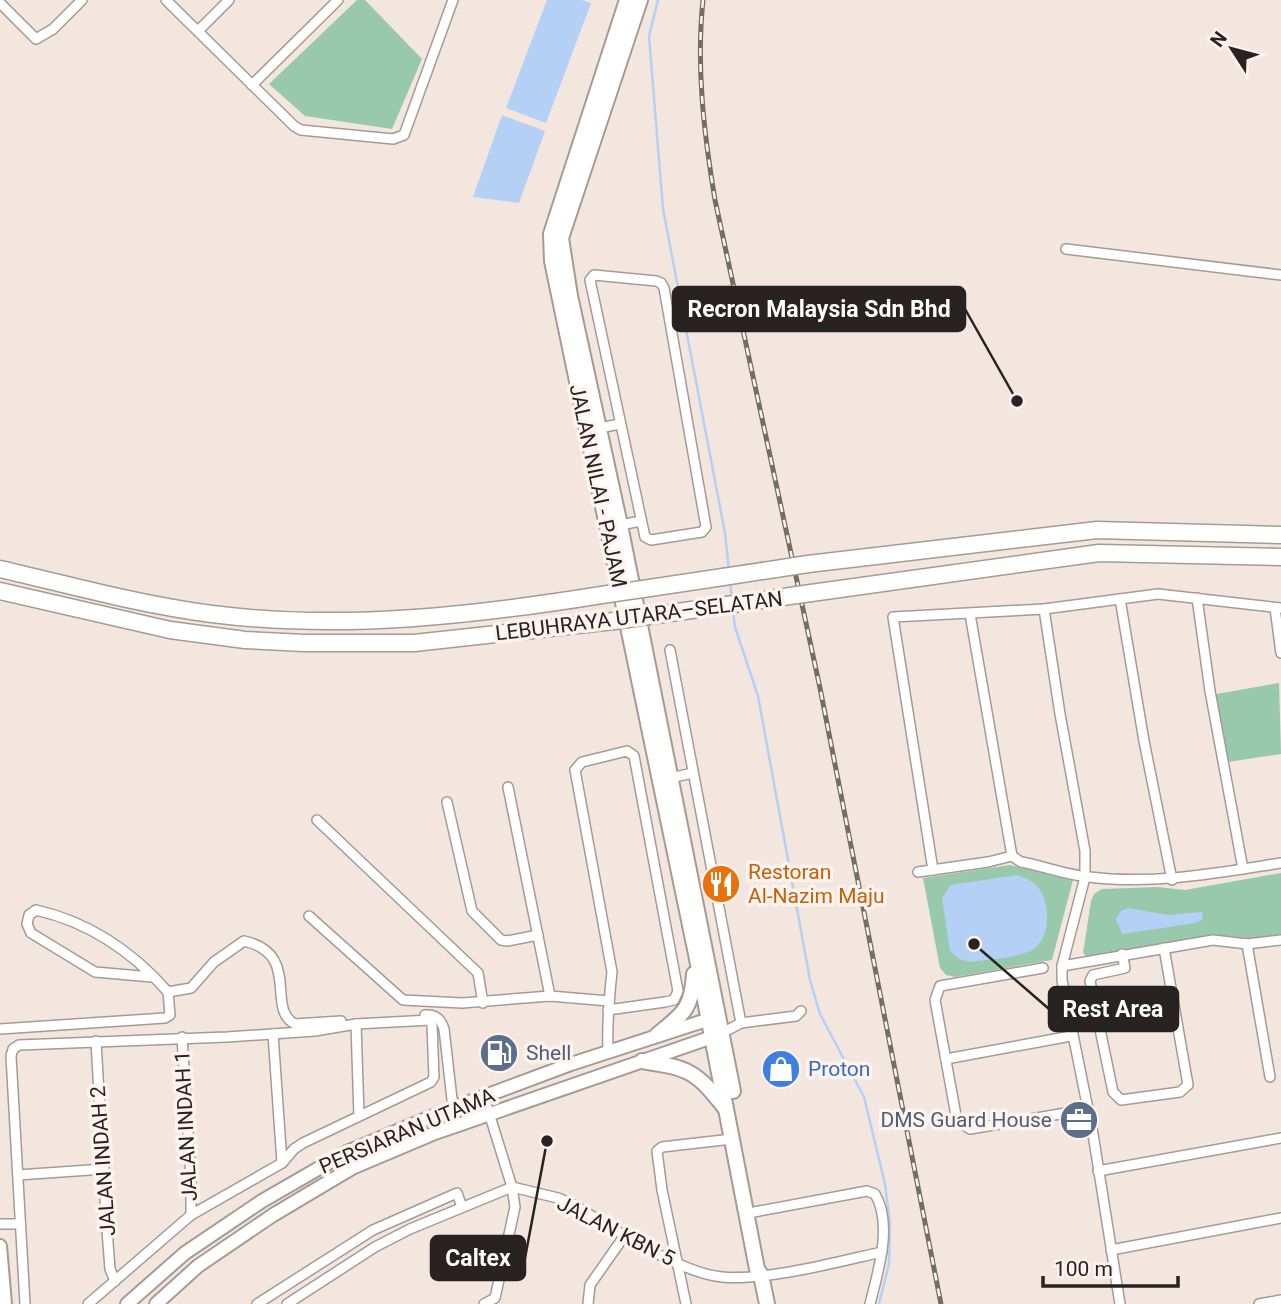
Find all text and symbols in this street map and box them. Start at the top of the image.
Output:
north arrow [1197,14,1267,84]
text: N [1205,27,1232,51]
callout: Recron Malaysia Sdn Bhd [673,287,965,331]
text: Recron Malaysia Sdn Bhd [687,296,951,323]
street label: JALAN NILAI - PAJAM [565,382,631,590]
street label: LEBUHRAYA UTARA–SELATAN [494,586,784,646]
place label: Restoran Al-Nazim Maju [748,860,885,908]
restaurant icon: Restoran Al-Nazim Maju [700,863,742,905]
callout: Rest Area [1049,987,1178,1031]
text: Rest Area [1063,996,1163,1023]
fuel station icon: Shell [478,1032,520,1074]
place label: Shell [526,1041,571,1065]
shop icon: Proton [760,1048,802,1090]
street label: JALAN INDAH 1 [170,1050,202,1202]
place label: Proton [808,1057,870,1081]
street label: PERSIARAN UTAMA [316,1083,499,1179]
street label: JALAN INDAH 2 [86,1085,120,1237]
office icon: DMS Guard House [1058,1099,1100,1141]
place label: DMS Guard House [880,1108,1052,1132]
street label: JALAN KBN 5 [553,1191,679,1271]
callout: Caltex [431,1236,525,1280]
scale bar [1043,1244,1178,1288]
text: Caltex [445,1245,511,1272]
text: 100 m [1054,1257,1113,1281]

